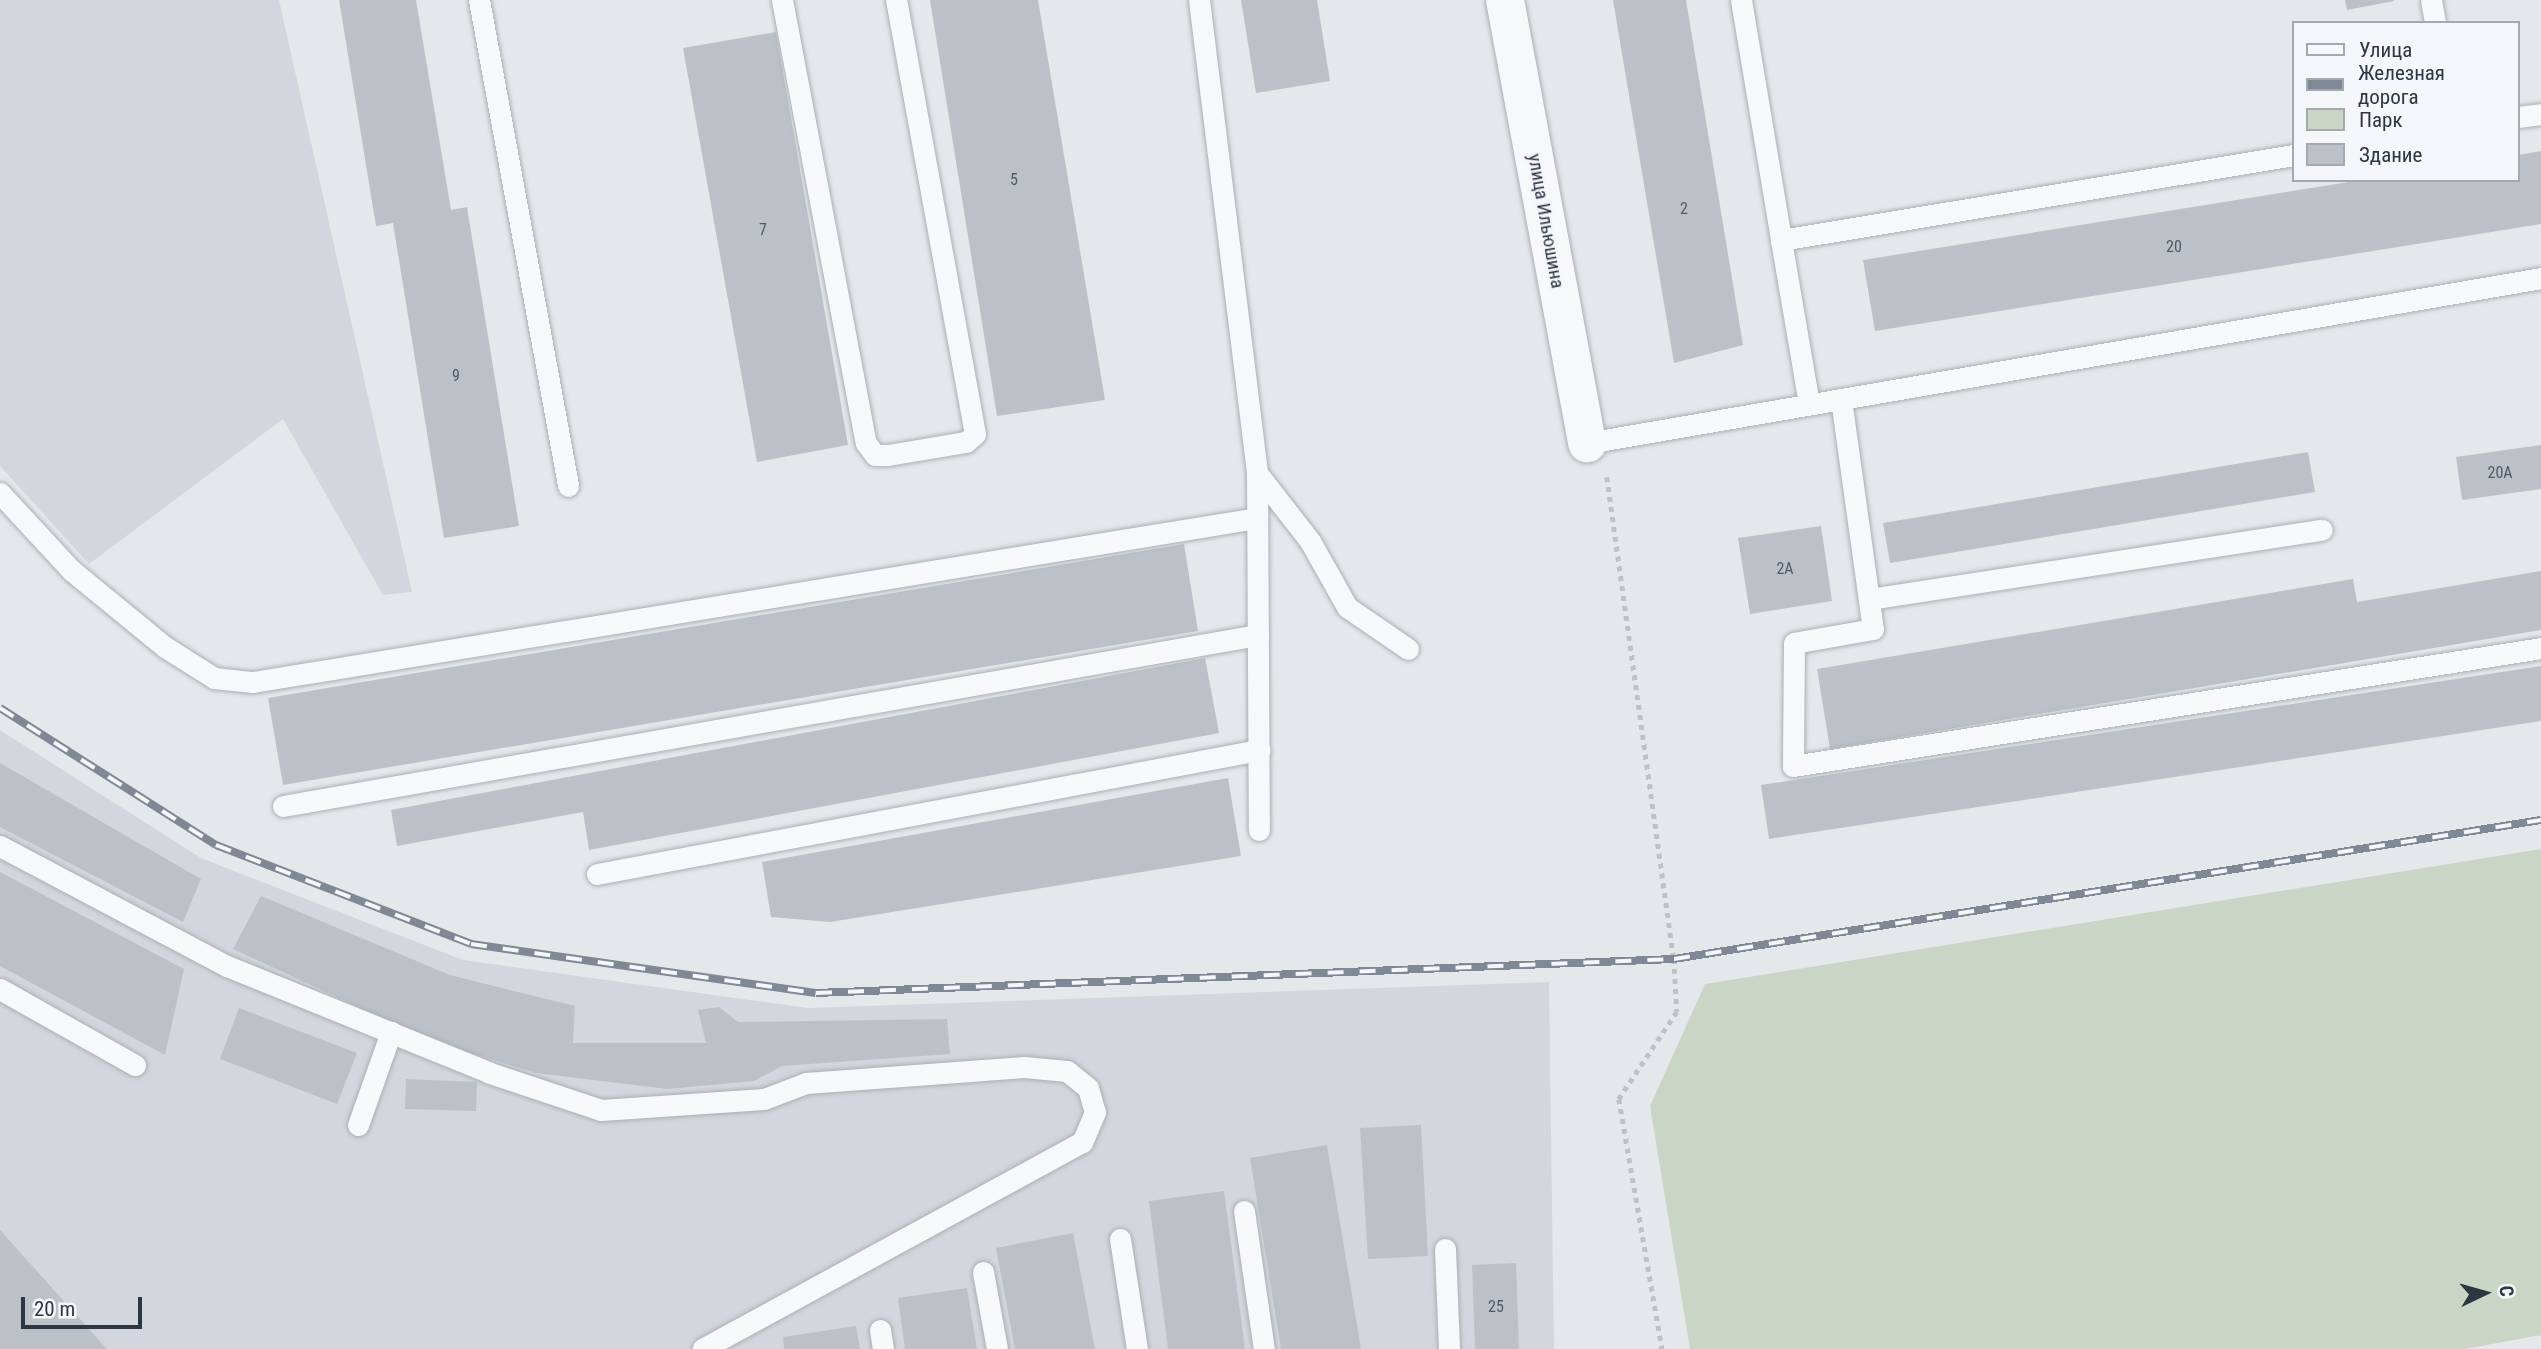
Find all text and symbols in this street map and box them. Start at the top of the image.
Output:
legend [2292,21,2520,182]
text: Улица [2359,38,2412,62]
text: Железная дорога [2358,61,2445,109]
text: Парк [2359,108,2403,132]
text: Здание [2359,143,2422,167]
street label: улица Ильюшина [1523,152,1569,290]
house number: 5 [1010,170,1018,190]
house number: 2 [1680,199,1688,219]
house number: 7 [759,220,767,240]
house number: 20 [2166,237,2182,257]
house number: 9 [452,366,460,386]
house number: 20А [2487,463,2513,483]
house number: 2А [1776,559,1794,579]
north arrow [2450,1258,2520,1328]
scale bar [24,1282,145,1326]
text: С [2494,1285,2518,1298]
text: 20 m [34,1297,75,1321]
house number: 25 [1488,1297,1504,1317]

